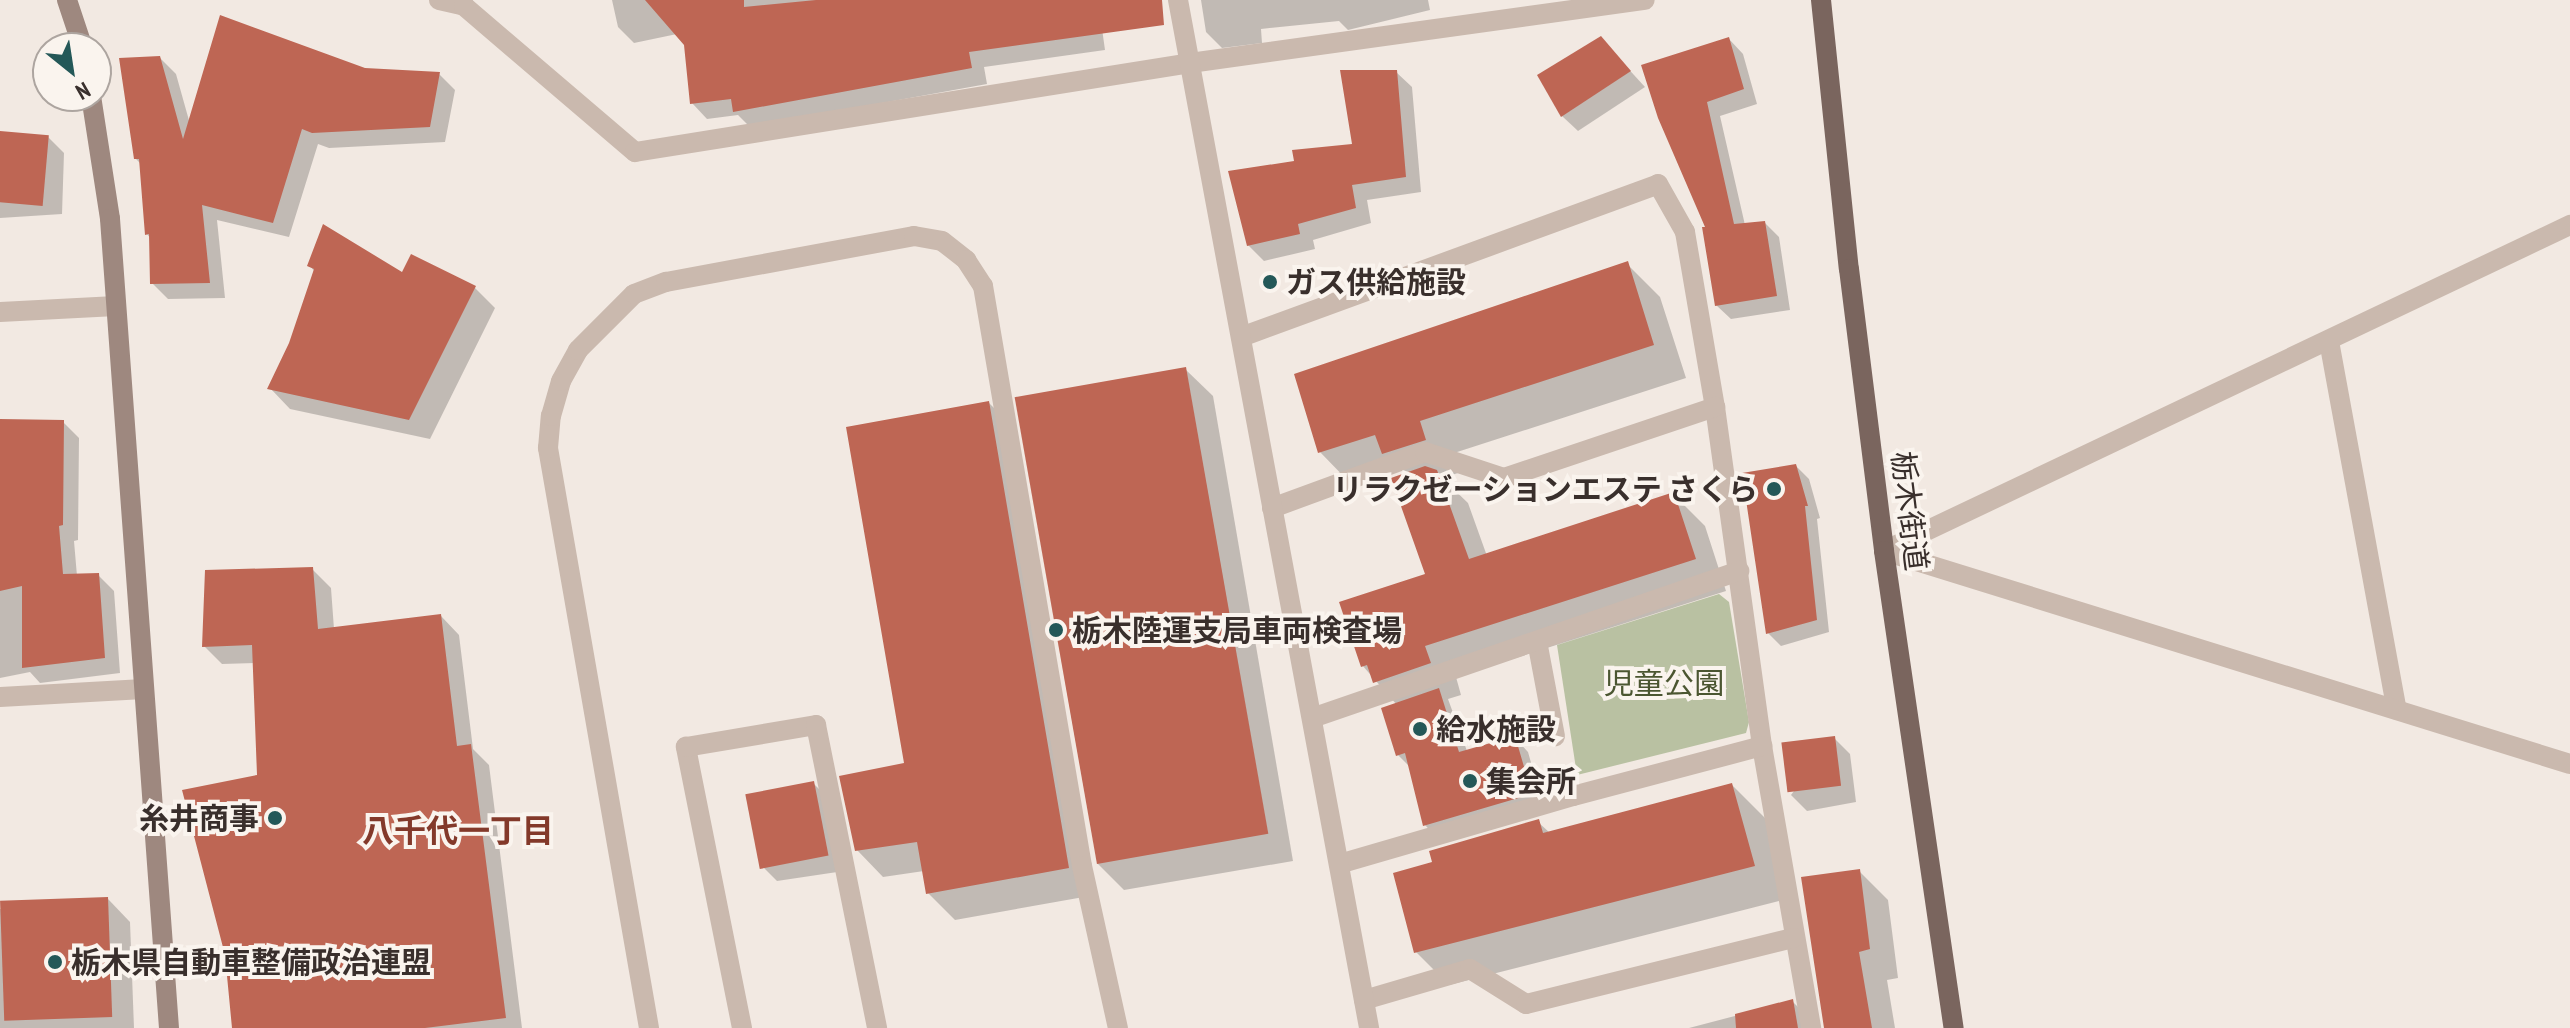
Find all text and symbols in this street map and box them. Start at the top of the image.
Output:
north arrow [32,32,112,112]
text: N [71,76,95,106]
place label: ガス供給施設 [1286,264,1466,300]
marker: ガス供給施設 [1261,273,1279,291]
street label: 栃木街道 [1885,449,1935,573]
place label: リラクゼーションエステ さくら [1332,471,1758,507]
marker: リラクゼーションエステ さくら [1765,480,1783,498]
place label: 栃木陸運支局車両検査場 [1072,612,1402,648]
marker: 栃木陸運支局車両検査場 [1047,621,1065,639]
park label: 児童公園 [1604,665,1724,701]
place label: 給水施設 [1436,711,1556,747]
marker: 給水施設 [1411,720,1429,738]
place label: 集会所 [1486,763,1576,799]
marker: 集会所 [1461,772,1479,790]
place label: 糸井商事 [139,800,259,836]
marker: 糸井商事 [266,809,284,827]
district label: 八千代一丁目 [362,811,554,849]
place label: 栃木県自動車整備政治連盟 [71,944,431,980]
marker: 栃木県自動車整備政治連盟 [46,953,64,971]

